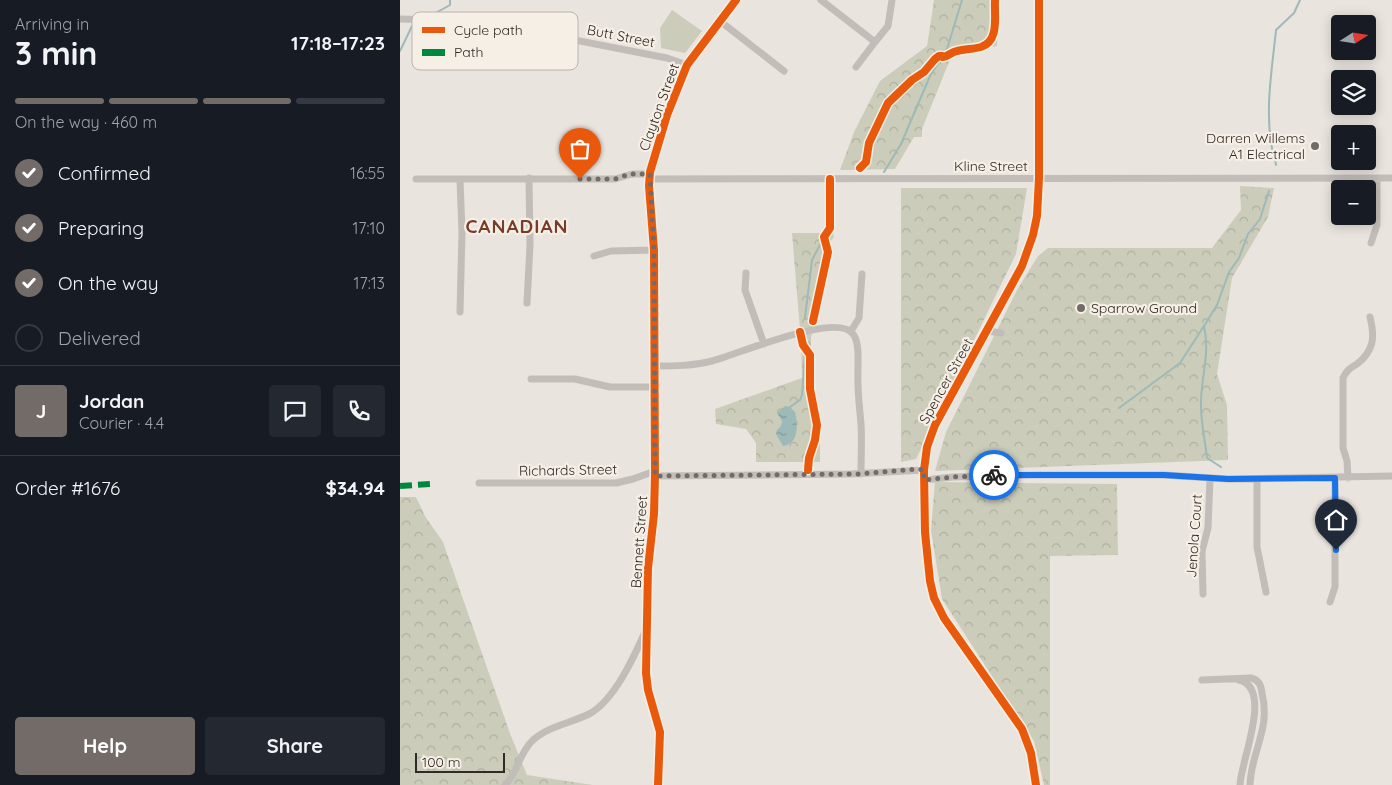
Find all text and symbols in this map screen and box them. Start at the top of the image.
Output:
legend [412,12,578,70]
text: Arriving in [15,14,89,34]
north arrow [1331,15,1376,60]
map controls [1331,15,1376,225]
text: Cycle path [454,21,523,39]
street label: Butt Street [586,21,657,51]
text: 17:18–17:23 [291,31,385,55]
text: 3 min [15,33,97,73]
text: Path [454,43,483,61]
street label: Clayton Street [635,60,683,153]
button: layers [1331,70,1376,115]
text: On the way · 460 m [15,112,157,132]
button: + [1331,125,1376,170]
pin [559,128,601,179]
place label: Darren Willems A1 Electrical [1206,129,1305,163]
icon: bag [566,135,594,163]
marker: Darren Willems A1 Electrical [1309,140,1321,152]
street label: Kline Street [954,157,1028,175]
icon: check [15,159,43,187]
text: Confirmed [58,161,151,185]
text: 16:55 [350,163,385,183]
button: − [1331,180,1376,225]
icon: check [15,214,43,242]
district label: CANADIAN [465,214,569,238]
text: Preparing [58,216,144,240]
text: 17:10 [352,218,385,238]
icon: check [15,269,43,297]
text: On the way [58,271,159,295]
text: 17:13 [354,273,385,293]
place label: Sparrow Ground [1091,299,1197,317]
marker: Sparrow Ground [1075,302,1087,314]
text: Delivered [58,326,141,350]
street label: Spencer Street [915,335,977,427]
button: chat [269,385,321,437]
button: phone [333,385,385,437]
text: Jordan [79,389,144,413]
text: J [36,399,46,423]
text: Courier · 4.4 [79,413,164,433]
courier [969,450,1019,500]
street label: Richards Street [519,460,618,480]
icon: bike [980,461,1008,489]
text: Order #1676 [15,476,120,500]
text: $34.94 [326,476,385,500]
street label: Jenola Court [1182,493,1206,578]
street label: Bennett Street [627,495,651,589]
pin [1315,499,1357,550]
icon: home [1322,506,1350,534]
button: Help [15,717,195,775]
button: Share [205,717,385,775]
scale bar [415,750,505,773]
text: 100 m [422,753,460,771]

